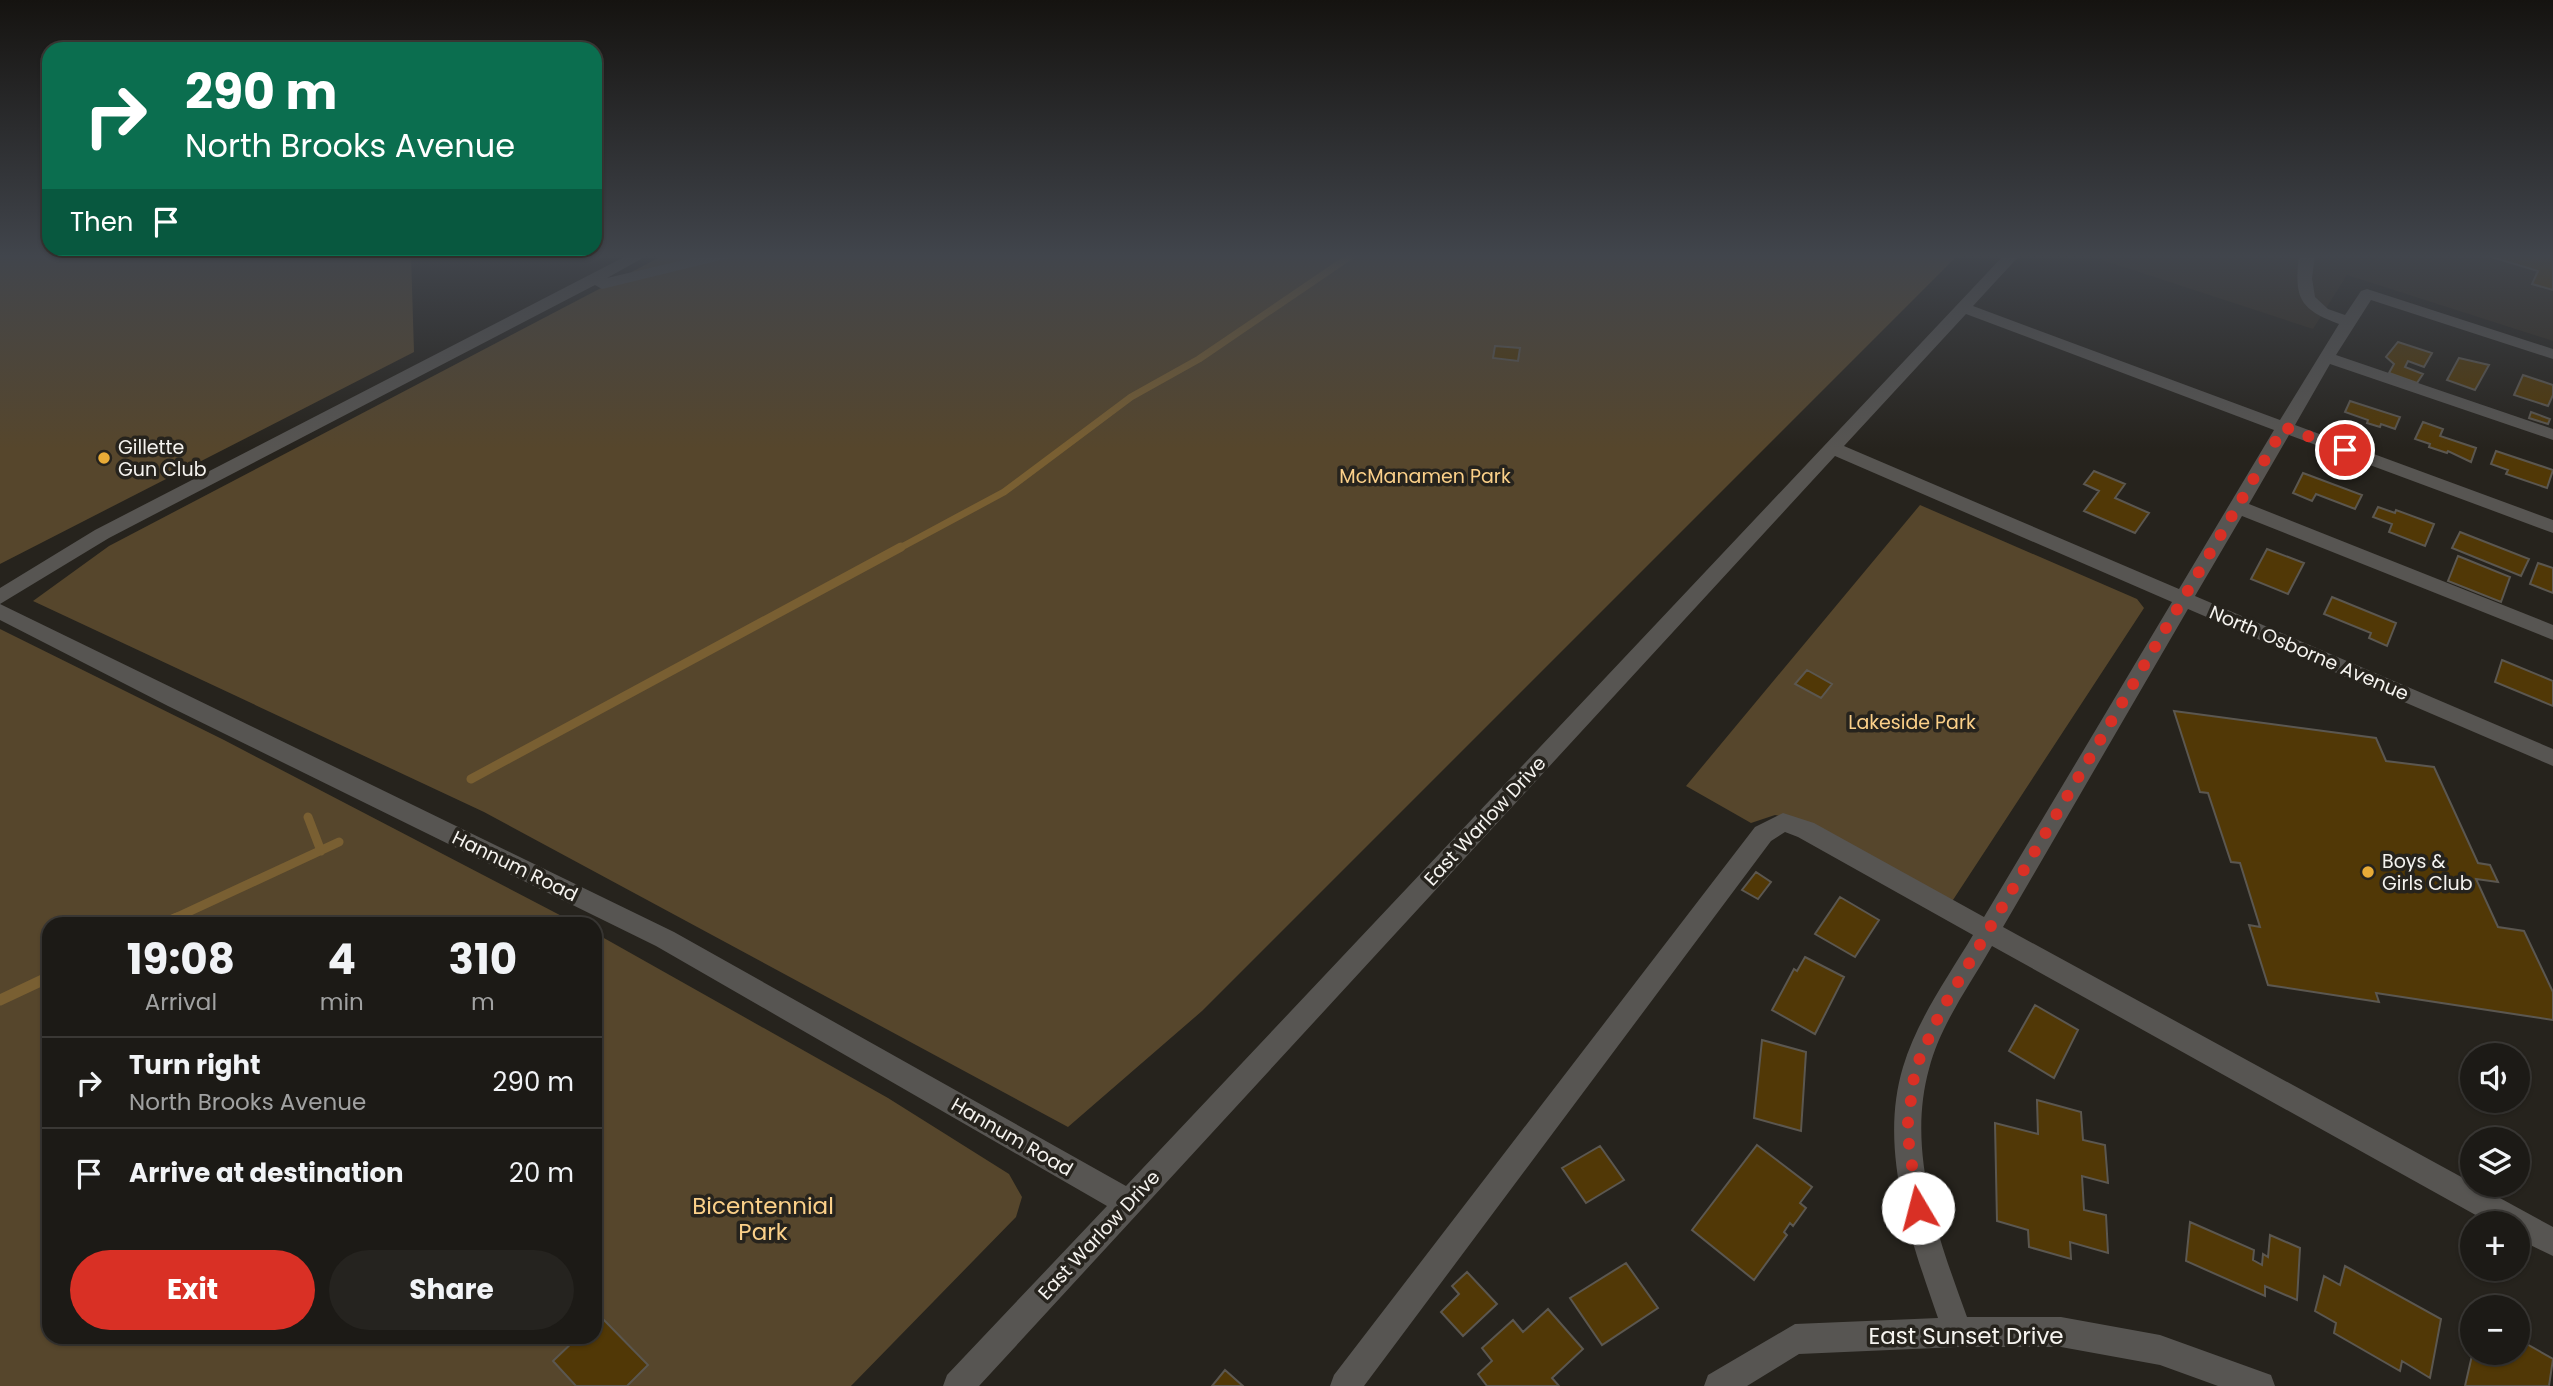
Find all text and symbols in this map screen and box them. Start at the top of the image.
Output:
text: 290 m [185,58,337,126]
icon: right [70,70,161,161]
text: North Brooks Avenue [185,123,515,168]
icon: arrive [147,203,185,241]
text: Then [70,204,133,240]
pin [2315,420,2375,480]
icon: arrive [2326,431,2364,469]
place label: Gillette Gun Club [118,434,207,483]
marker: Gillette Gun Club [96,450,112,466]
park label: McManamen Park [1339,463,1511,490]
street label: North Osborne Avenue [2205,599,2413,707]
park label: Lakeside Park [1848,709,1976,736]
street label: East Warlow Drive [1418,750,1552,892]
street label: Hannum Road [448,824,582,908]
place label: Boys & Girls Club [2382,848,2473,897]
marker: Boys & Girls Club [2360,864,2376,880]
text: 19:08 [127,930,235,989]
text: 4 [328,930,356,989]
text: 310 [449,930,517,989]
text: Arrival [145,986,217,1018]
text: min [320,986,364,1018]
text: m [471,986,495,1018]
map controls [2460,1043,2530,1365]
button: sound [2460,1043,2530,1113]
text: Turn right [129,1047,261,1083]
icon: right [70,1064,108,1102]
text: 290 m [493,1064,574,1100]
text: North Brooks Avenue [129,1086,366,1118]
street label: Hannum Road [946,1091,1078,1183]
button: layers [2460,1127,2530,1197]
icon: arrive [70,1155,108,1193]
text: Arrive at destination [129,1155,404,1191]
text: 20 m [509,1155,574,1191]
street label: East Warlow Drive [1032,1164,1166,1306]
position arrow [1881,1171,1955,1245]
park label: Bicentennial Park [692,1190,834,1248]
button: + [2460,1211,2530,1281]
button: Exit [70,1250,315,1330]
button: Share [329,1250,574,1330]
button: − [2460,1295,2530,1365]
street label: East Sunset Drive [1868,1320,2064,1352]

